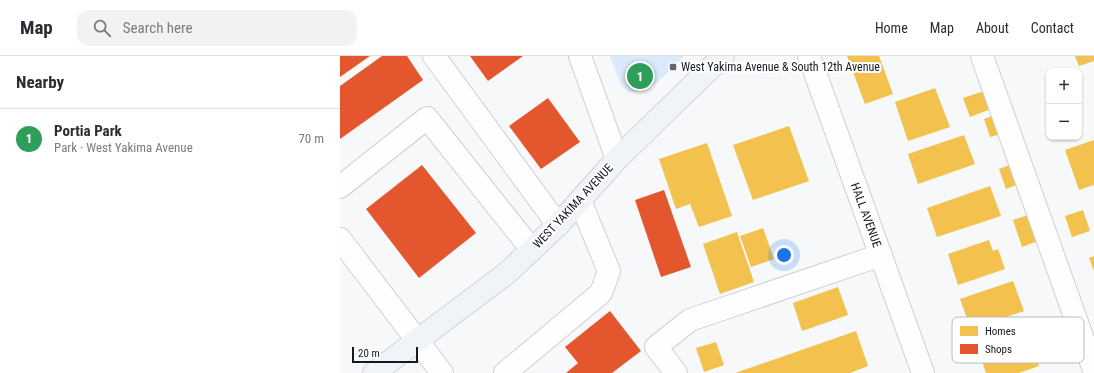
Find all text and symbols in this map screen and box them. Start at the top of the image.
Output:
search box [77,10,357,46]
text: Map [20,16,53,39]
icon: search [91,17,113,39]
text: Search here [123,19,193,37]
text: Home [875,20,908,36]
text: Map [930,20,954,36]
text: About [976,20,1009,36]
text: Contact [1031,20,1074,36]
place label: West Yakima Avenue & South 12th Avenue [681,60,880,74]
pin: 1 [627,61,653,91]
marker: West Yakima Avenue & South 12th Avenue [668,62,678,72]
map controls [1046,68,1082,140]
button: + [1046,68,1082,104]
text: Nearby [16,72,64,92]
button: − [1046,104,1082,140]
text: Portia Park [54,122,122,140]
text: 1 [26,131,32,146]
text: 70 m [298,131,324,146]
text: Park · West Yakima Avenue [54,140,193,155]
street label: WEST YAKIMA AVENUE [530,161,616,251]
street label: HALL AVENUE [848,181,884,249]
your location [774,245,794,265]
legend [952,317,1084,363]
text: Homes [985,325,1016,338]
text: Shops [985,343,1012,356]
scale bar [352,345,418,364]
text: 20 m [358,347,380,360]

